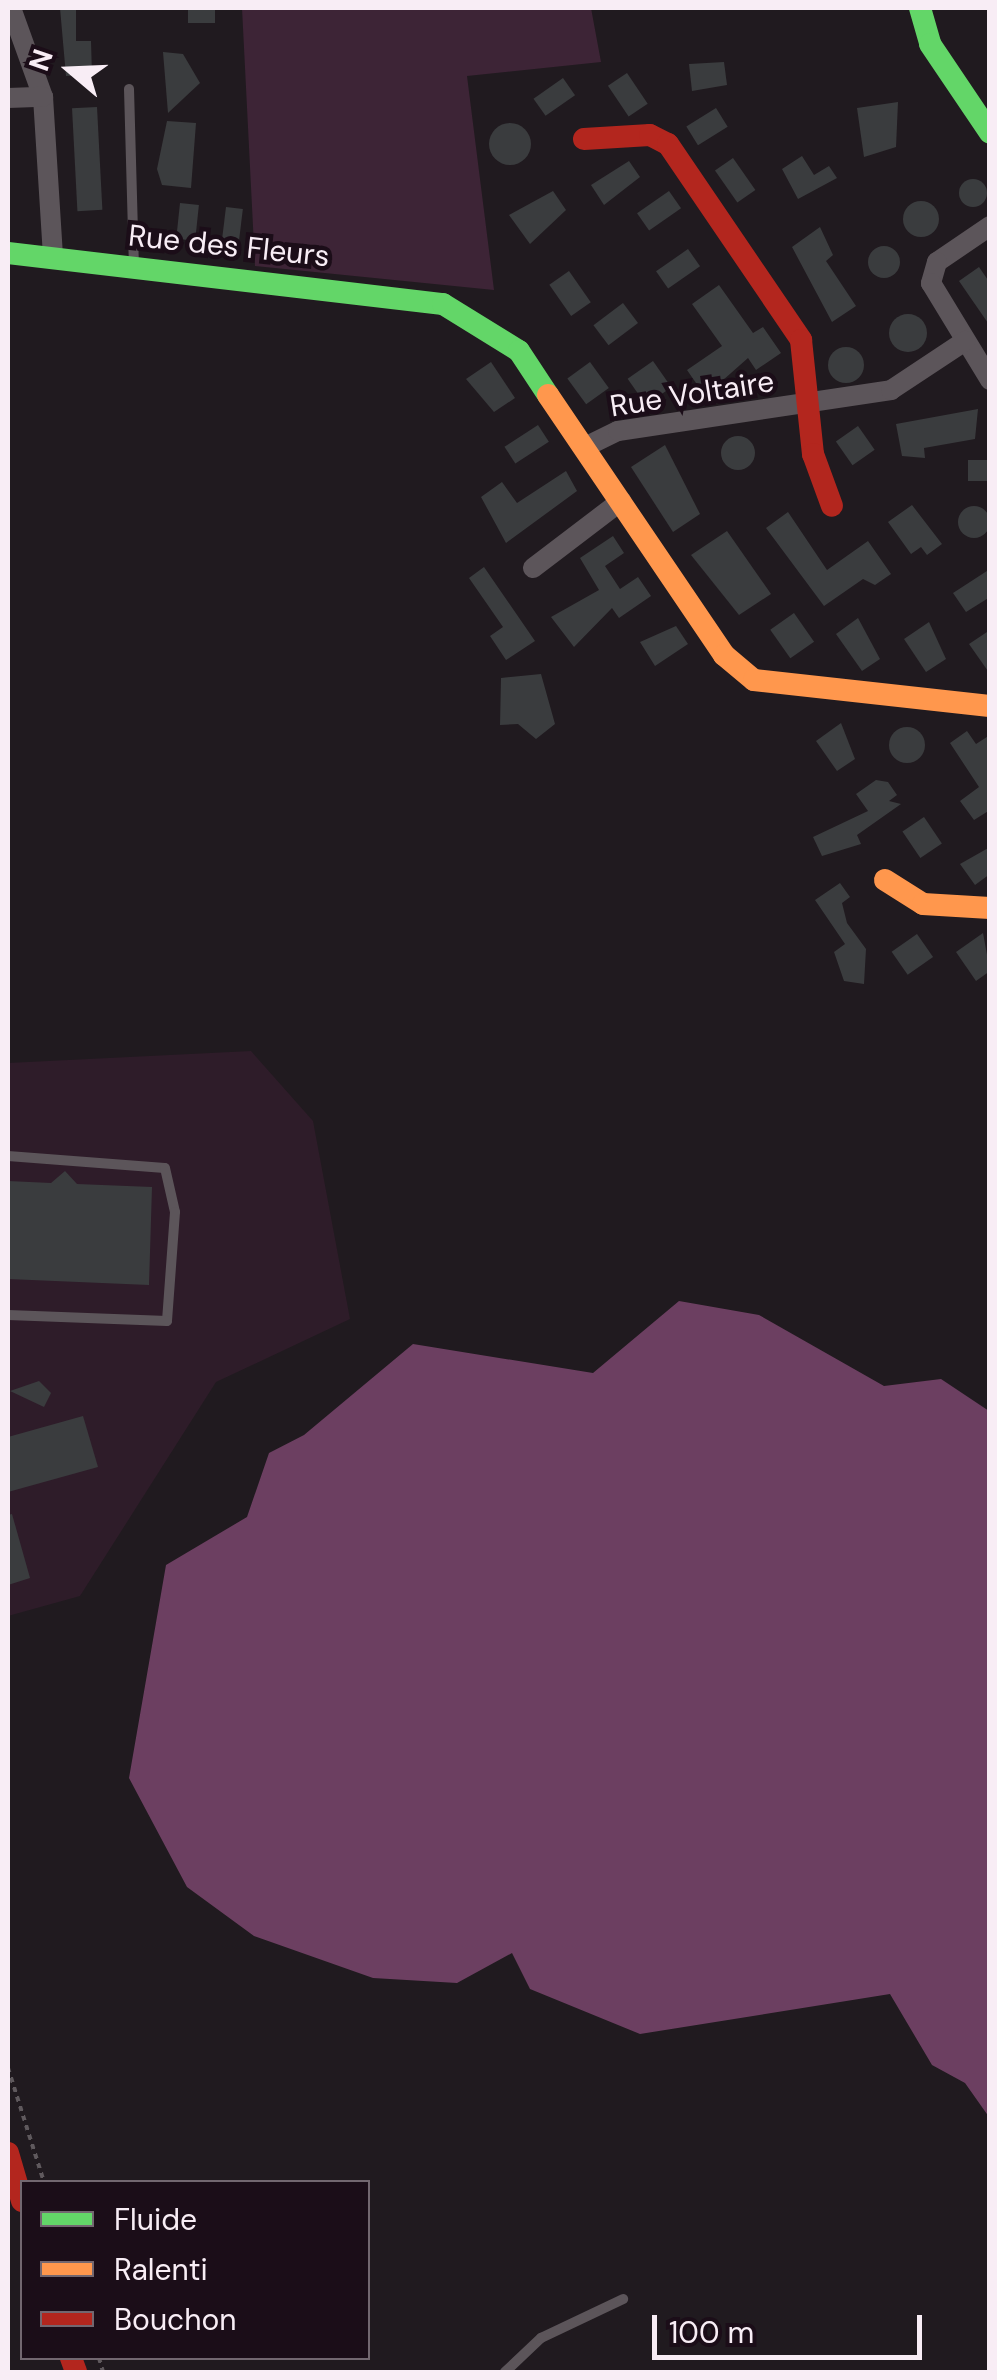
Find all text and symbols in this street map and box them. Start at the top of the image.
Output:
north arrow [20,20,120,120]
text: N [20,44,62,76]
street label: Rue des Fleurs [127,218,331,274]
street label: Rue Voltaire [607,363,777,425]
legend [20,2180,370,2360]
text: Fluide [114,2200,197,2239]
text: Ralenti [114,2250,208,2289]
scale bar [657,2295,927,2357]
text: Bouchon [114,2300,237,2339]
text: 100 m [669,2313,754,2352]

